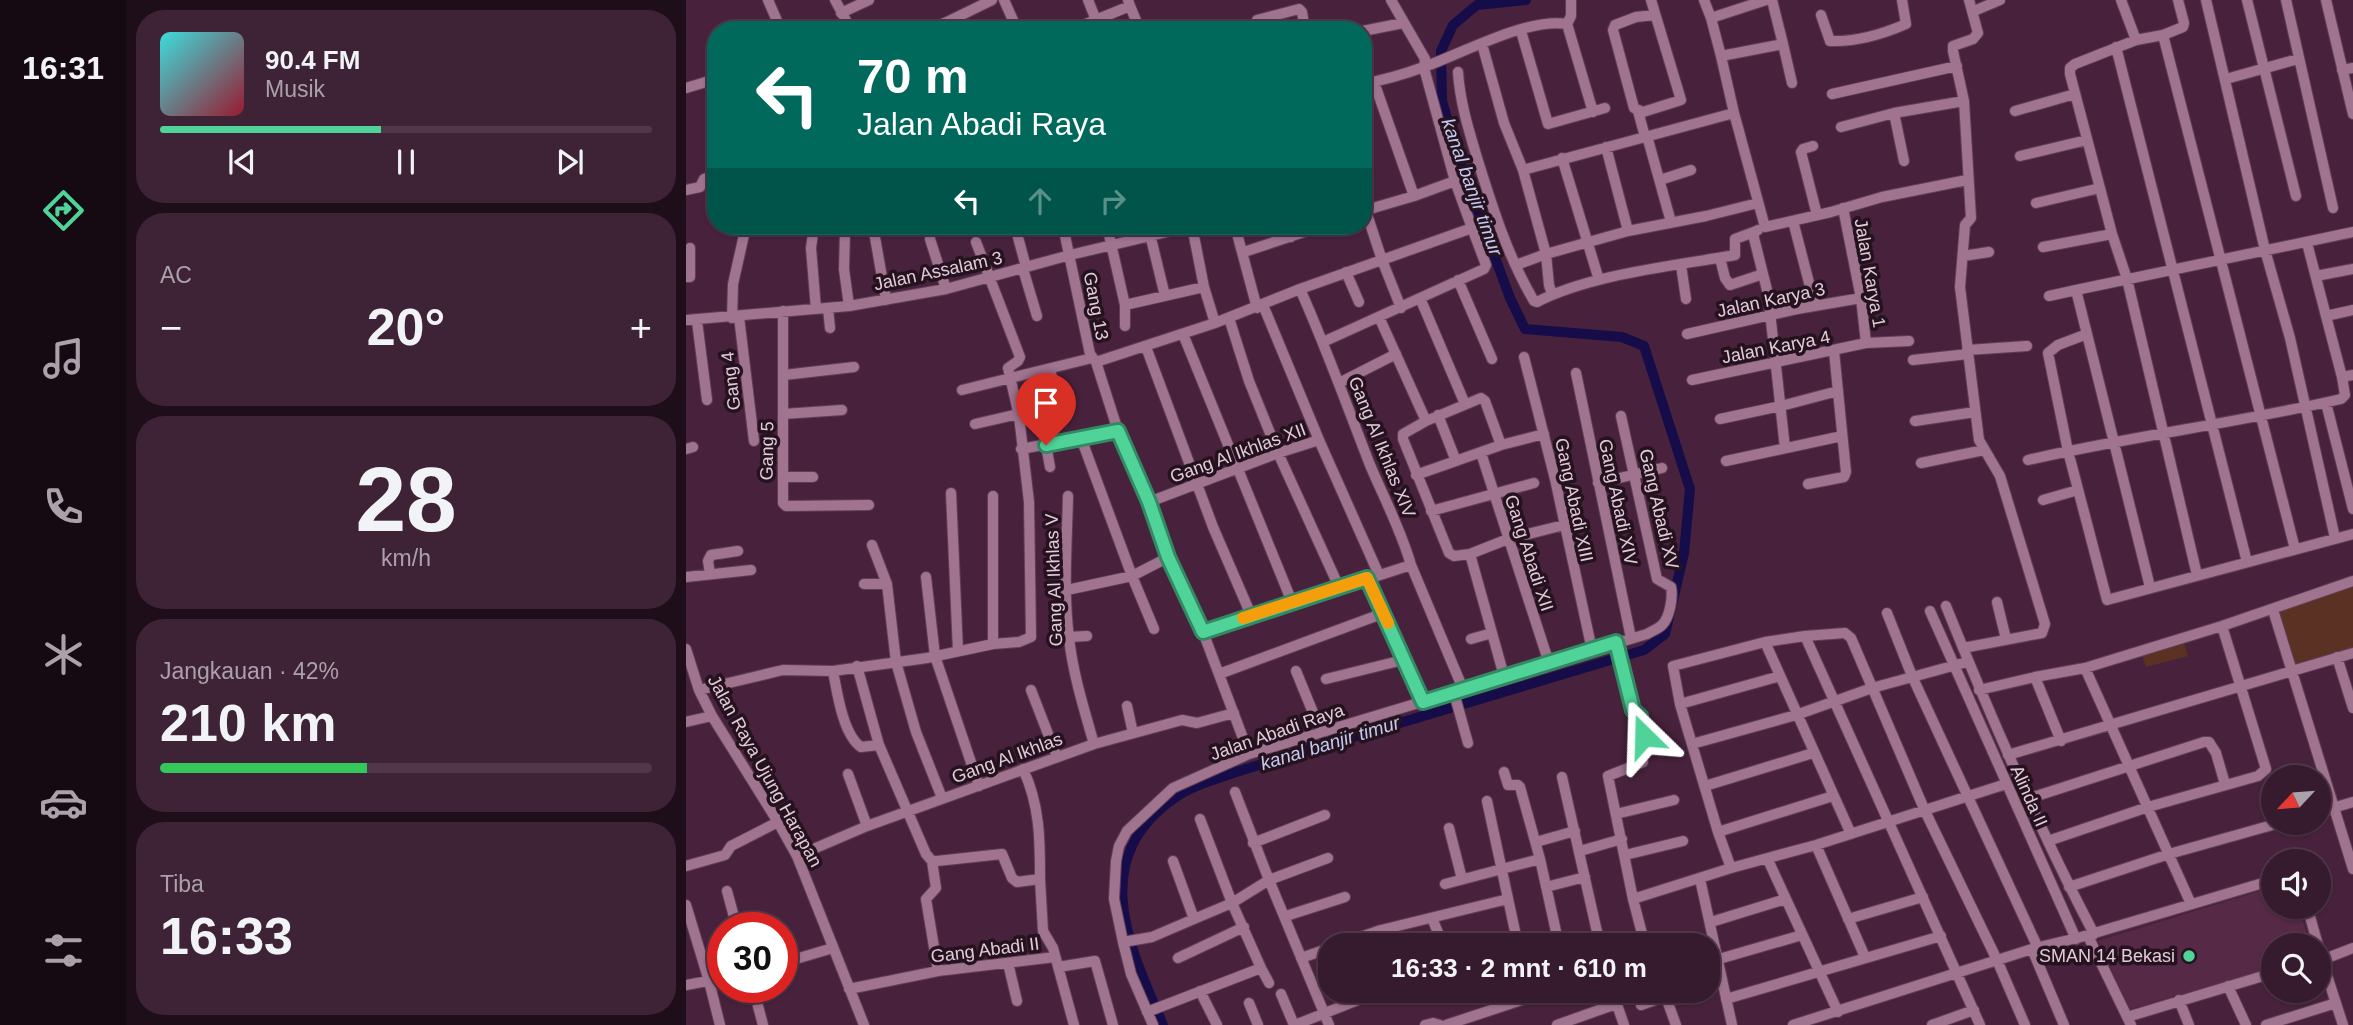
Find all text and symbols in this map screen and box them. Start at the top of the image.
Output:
text: 90.4 FM [265,45,360,75]
icon: left [742,49,833,140]
text: 70 m [857,49,969,103]
text: 16:31 [22,50,104,86]
text: Musik [265,76,325,102]
text: Jalan Abadi Raya [857,106,1106,142]
water label: kanal banjir timur [1437,115,1507,259]
icon: previous [223,143,261,181]
icon: pause [387,143,425,181]
icon: next [551,143,589,181]
icon: left [948,182,986,220]
icon: ahead [1021,182,1059,220]
icon: right [1094,182,1132,220]
icon: directions [39,186,88,235]
street label: Jalan Karya 1 [1851,217,1889,329]
street label: Jalan Assalam 3 [872,248,1004,294]
text: AC [160,262,192,288]
street label: Gang 13 [1080,270,1112,342]
street label: Jalan Karya 3 [1715,279,1827,321]
text: 20° [367,298,445,356]
text: − [160,307,182,349]
text: + [630,307,652,349]
street label: Jalan Karya 4 [1720,327,1832,367]
icon: music [39,334,88,383]
street label: Gang 4 [717,350,745,412]
pin [1016,373,1076,445]
street label: Gang Al Ikhlas XIV [1345,374,1419,520]
icon: arrive [1027,384,1065,422]
street label: Gang Al Ikhlas XII [1167,419,1309,487]
street label: Gang 5 [756,421,778,481]
street label: Gang Abadi XIII [1551,436,1597,564]
street label: Gang Abadi XIV [1595,437,1641,567]
street label: Gang Abadi XV [1635,447,1683,571]
text: 28 [355,449,457,550]
icon: phone [39,482,88,531]
street label: Gang Abadi XII [1501,492,1557,614]
street label: Gang Al Ikhlas V [1042,513,1066,647]
text: km/h [381,545,431,571]
icon: climate [39,630,88,679]
text: Jangkauan · 42% [160,658,339,684]
street label: Jalan Raya Ujung Harapan [704,672,826,870]
text: 210 km [160,694,336,752]
street label: Jalan Abadi Raya [1208,699,1347,764]
position arrow [1607,699,1681,773]
water label: kanal banjir timur [1258,712,1403,774]
street label: Gang Al Ikhlas [949,729,1065,787]
street label: Alinda II [2007,762,2051,830]
north arrow [2261,765,2331,835]
map controls [2261,765,2331,1003]
icon: car [39,778,88,827]
button: sound [2261,849,2331,919]
text: Tiba [160,871,204,897]
text: 16:33 [160,907,293,965]
speed limit sign: 30 [707,912,798,1003]
icon: filters [39,926,88,975]
street label: Gang Abadi II [930,933,1040,967]
button: search [2261,933,2331,1003]
place label: SMAN 14 Bekasi [2039,946,2175,966]
marker: SMAN 14 Bekasi [2181,948,2197,964]
text: 16:33 · 2 mnt · 610 m [1391,953,1647,983]

